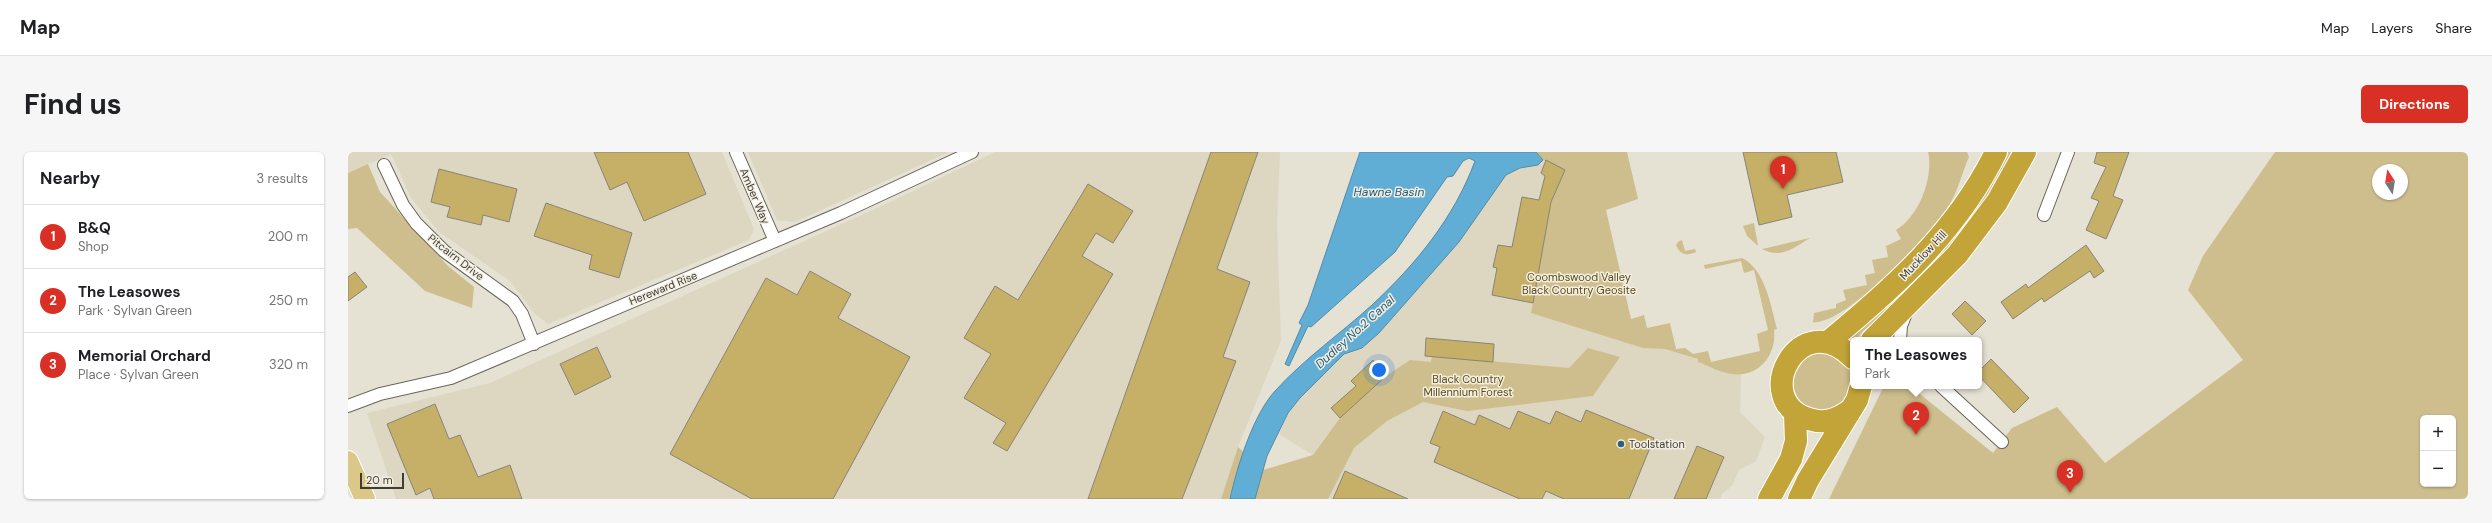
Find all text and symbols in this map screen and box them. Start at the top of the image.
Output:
text: Map [20,15,60,40]
text: Map [2321,19,2349,37]
text: Layers [2371,19,2413,37]
text: Share [2435,19,2472,37]
button: Directions [2361,85,2468,123]
text: Find us [24,86,122,123]
pin: 1 [1770,156,1796,189]
north arrow [2372,164,2408,200]
street label: Amber Way [737,166,773,226]
text: Nearby [40,167,100,189]
text: 3 results [256,170,308,187]
water label: Hawne Basin [1354,184,1424,200]
text: B&Q [78,218,111,238]
street label: Mucklow Hill [1897,227,1949,283]
text: 1 [51,228,55,245]
text: 200 m [268,228,308,245]
street label: Pitcairn Drive [425,231,487,283]
text: Shop [78,238,109,255]
street label: Hereward Rise [627,268,699,308]
park label: Coombswood Valley Black Country Geosite [1522,270,1636,297]
text: The Leasowes [78,282,181,302]
text: 2 [49,292,57,309]
text: 250 m [269,292,308,309]
water label: Dudley No.2 Canal [1312,292,1398,372]
text: Park · Sylvan Green [78,302,192,319]
popup [1850,337,1982,389]
text: The Leasowes [1865,345,1967,365]
text: Memorial Orchard [78,346,211,366]
text: 3 [49,356,57,373]
text: 320 m [269,356,308,373]
your location [1369,360,1389,380]
text: Park [1865,365,1890,382]
text: Place · Sylvan Green [78,366,199,383]
park label: Black Country Millennium Forest [1423,372,1513,399]
pin: 2 [1903,402,1929,435]
map controls [2420,415,2456,487]
button: + [2420,415,2456,451]
place label: Toolstation [1629,437,1685,451]
marker: Toolstation [1616,439,1626,449]
button: − [2420,451,2456,487]
pin: 3 [2057,460,2083,493]
scale bar [360,471,404,490]
text: 20 m [366,473,392,487]

